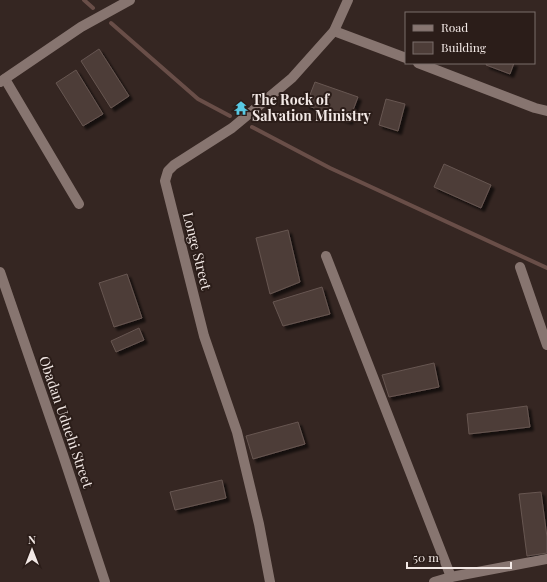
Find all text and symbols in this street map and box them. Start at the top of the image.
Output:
legend [405,12,535,64]
text: Road [441,19,468,35]
text: Building [441,39,487,55]
place label: The Rock of Salvation Ministry [252,90,371,125]
temple icon: The Rock of Salvation Ministry [233,100,249,116]
street label: Longe Street [179,210,217,293]
street label: Obadan Uduehi Street [35,353,98,491]
north arrow [12,530,52,570]
text: N [28,532,36,547]
scale bar [407,544,511,570]
text: 50 m [413,549,439,565]

